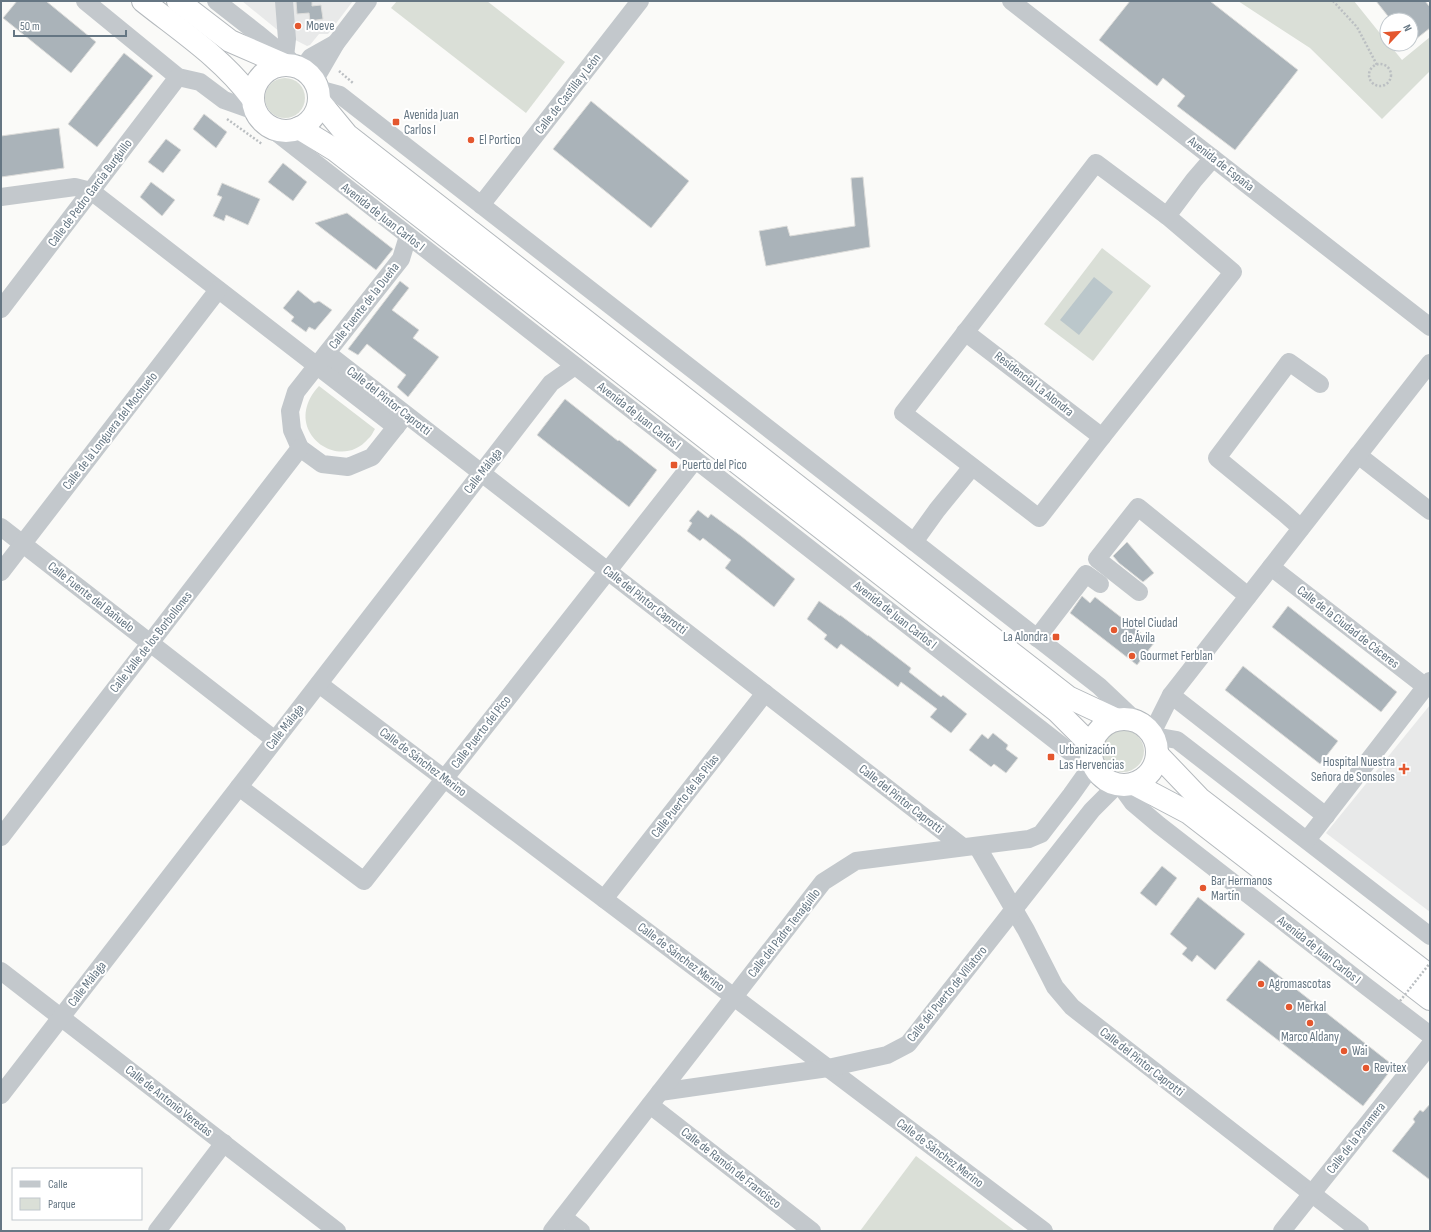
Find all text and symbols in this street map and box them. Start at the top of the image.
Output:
scale bar [14,12,126,38]
north arrow [1379,12,1419,52]
place label: Moeve [306,18,334,34]
text: 50 m [20,19,40,34]
marker: Moeve [293,21,303,31]
text: N [1400,22,1415,33]
street label: Calle de Castilla y León [532,50,604,138]
place label: Avenida Juan Carlos I [403,107,459,138]
marker: Avenida Juan Carlos I [391,117,401,127]
place label: El Portico [479,132,521,148]
street label: Avenida de España [1184,133,1257,195]
marker: El Portico [466,135,476,145]
street label: Calle de Pedro García Burguillo [44,136,136,250]
street label: Avenida de Juan Carlos I [337,179,428,255]
street label: Calle Fuente de la Dueña [325,260,403,352]
street label: Residencial La Alondra [991,348,1077,420]
street label: Calle del Pintor Caprotti [344,363,434,439]
street label: Calle de la Longuera del Mochuelo [59,369,161,493]
street label: Avenida de Juan Carlos I [593,378,684,454]
street label: Calle Málaga [460,445,506,497]
place label: Puerto del Pico [682,457,747,473]
marker: Puerto del Pico [669,460,679,470]
street label: Calle Fuente del Bañuelo [44,558,138,636]
street label: Calle del Pintor Caprotti [600,562,690,638]
street label: Avenida de Juan Carlos I [849,577,940,653]
street label: Calle de la Ciudad de Cáceres [1294,582,1402,672]
street label: Calle Valle de los Borbollones [106,588,196,696]
place label: Hotel Ciudad de Ávila [1122,615,1178,646]
marker: Hotel Ciudad de Ávila [1109,625,1119,635]
place label: La Alondra [1003,629,1048,645]
marker: La Alondra [1051,632,1061,642]
place label: Gourmet Ferblan [1140,648,1213,664]
marker: Gourmet Ferblan [1127,651,1137,661]
street label: Calle Puerto del Pico [448,692,514,772]
street label: Calle Málaga [262,701,308,753]
street label: Calle de Sánchez Merino [376,724,470,800]
place label: Urbanización Las Hervencias [1059,742,1125,773]
street label: Calle Puerto de las Pilas [647,751,723,841]
marker: Urbanización Las Hervencias [1046,752,1056,762]
place label: Hospital Nuestra Señora de Sonsoles [1311,754,1395,785]
street label: Calle del Pintor Caprotti [856,761,946,837]
marker: Hospital Nuestra Señora de Sonsoles [1398,763,1410,775]
place label: Bar Hermanos Martín [1211,873,1272,904]
marker: Bar Hermanos Martín [1198,883,1208,893]
street label: Calle del Padre Tenaguillo [744,885,824,981]
street label: Avenida de Juan Carlos I [1273,912,1364,988]
street label: Calle de Sánchez Merino [634,919,728,995]
street label: Calle del Puerto de Villatoro [903,943,991,1045]
street label: Calle Málaga [64,958,110,1010]
place label: Agromascotas [1268,976,1331,992]
marker: Agromascotas [1256,979,1266,989]
place label: Merkal [1297,999,1326,1015]
marker: Merkal [1284,1002,1294,1012]
marker: Marco Aldany [1305,1018,1315,1028]
street label: Calle del Pintor Caprotti [1097,1024,1187,1100]
place label: Marco Aldany [1281,1029,1339,1045]
place label: Wai [1352,1043,1368,1059]
marker: Wai [1339,1046,1349,1056]
place label: Revitex [1374,1060,1406,1076]
street label: Calle de Antonio Veredas [122,1062,216,1140]
marker: Revitex [1361,1063,1371,1073]
street label: Calle de la Paramera [1323,1099,1389,1177]
street label: Calle de Sánchez Merino [893,1115,987,1191]
street label: Calle de Ramón de Francisco [678,1124,784,1212]
legend [12,1168,142,1220]
text: Calle [48,1177,68,1192]
text: Parque [48,1197,76,1212]

